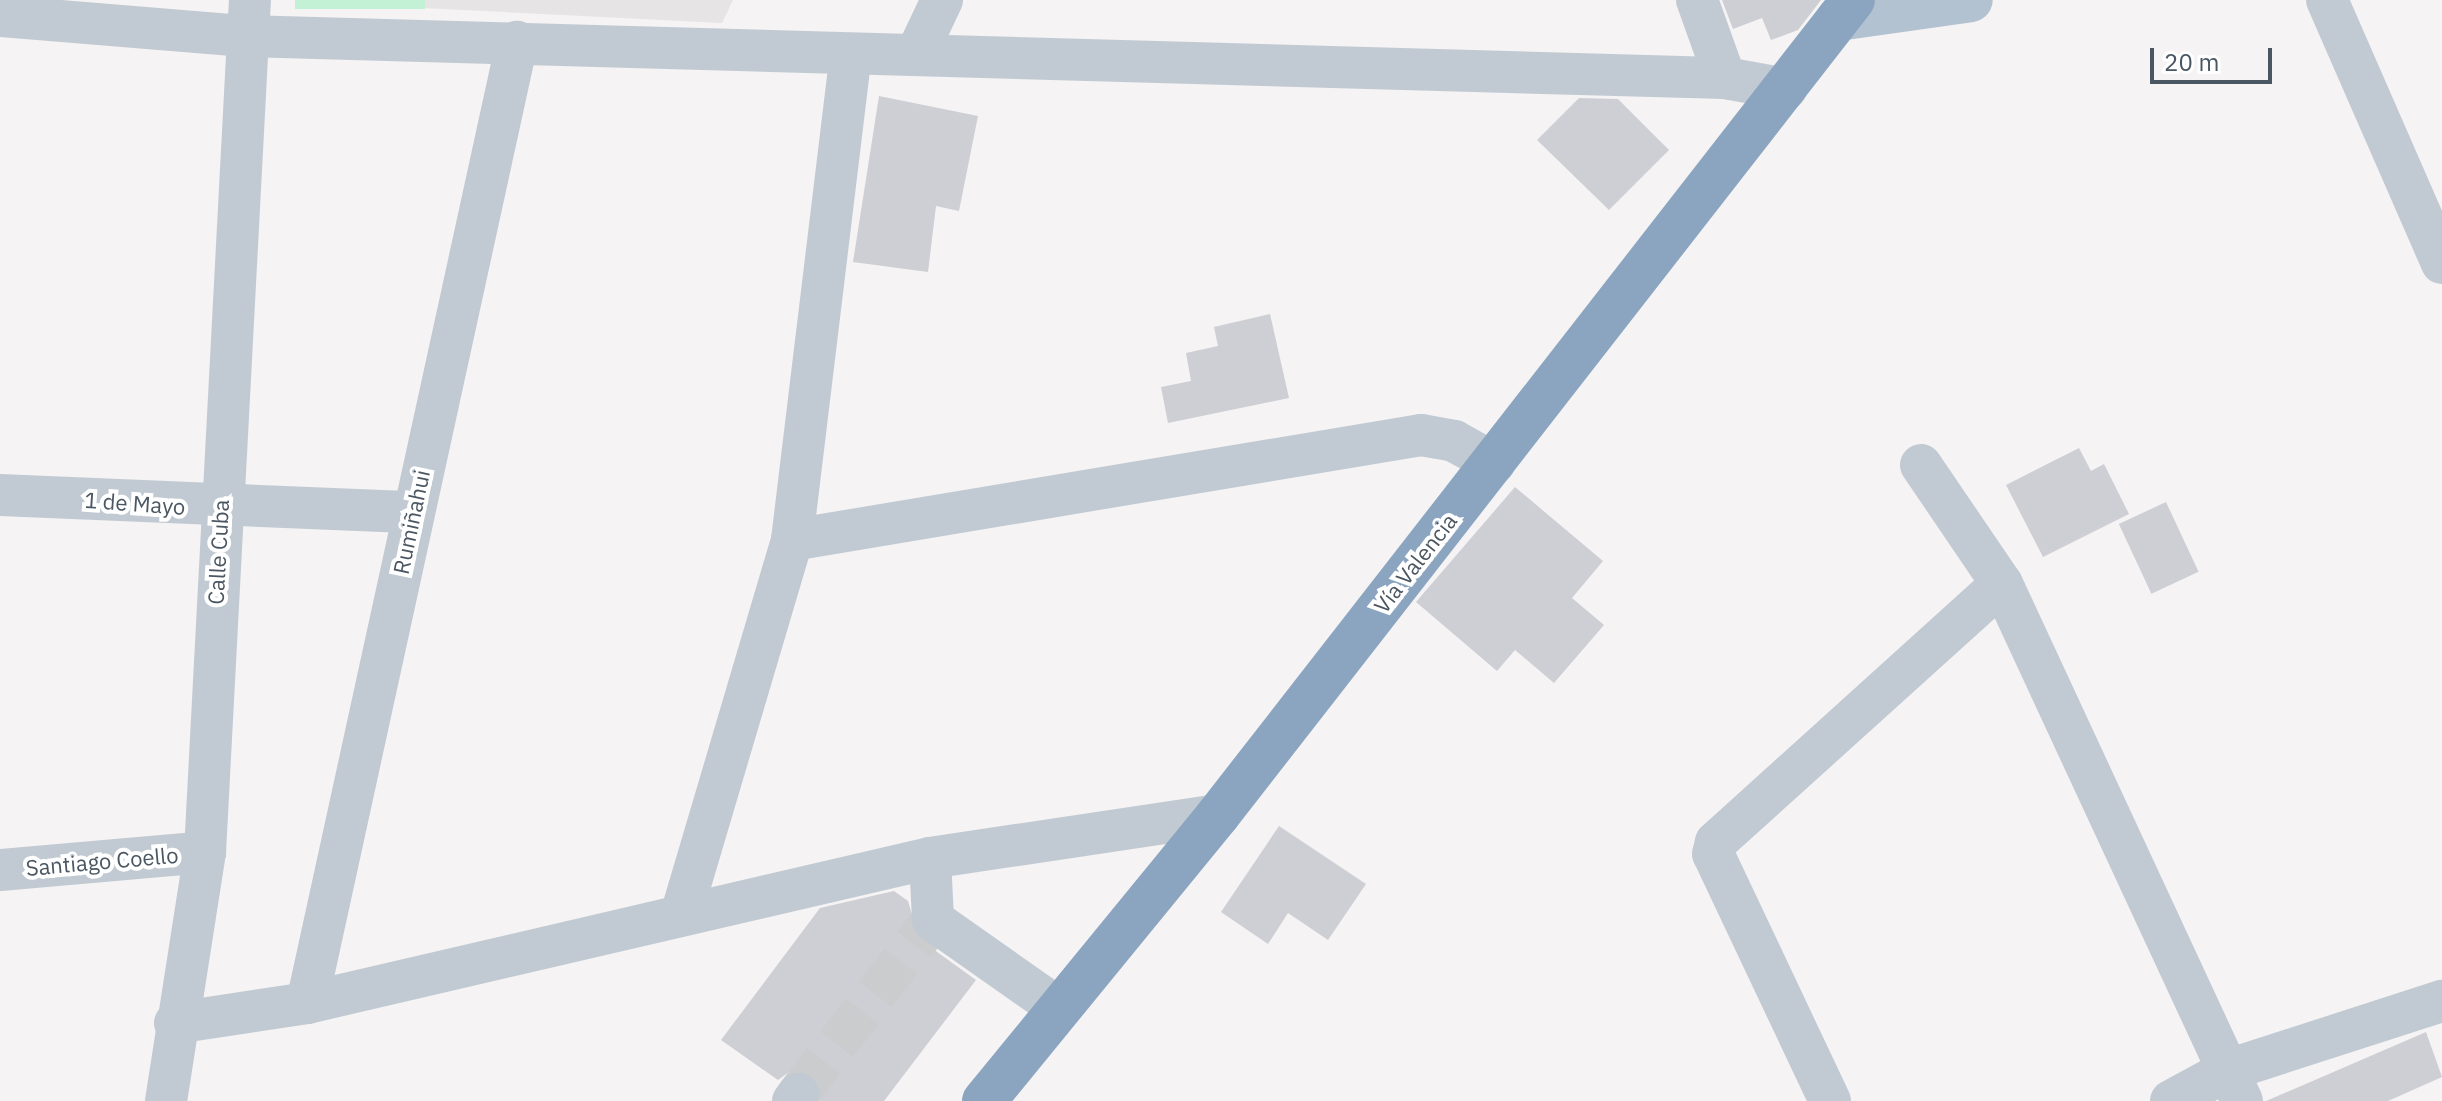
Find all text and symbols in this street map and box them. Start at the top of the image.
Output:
scale bar [2154,32,2276,82]
text: 20 m [2164,46,2219,78]
street label: Rumiñahui [387,467,435,577]
street label: 1 de Mayo [84,486,186,520]
street label: Calle Cuba [202,499,234,605]
street label: Vía Valencia [1368,508,1462,618]
street label: Santiago Coello [25,841,179,881]

